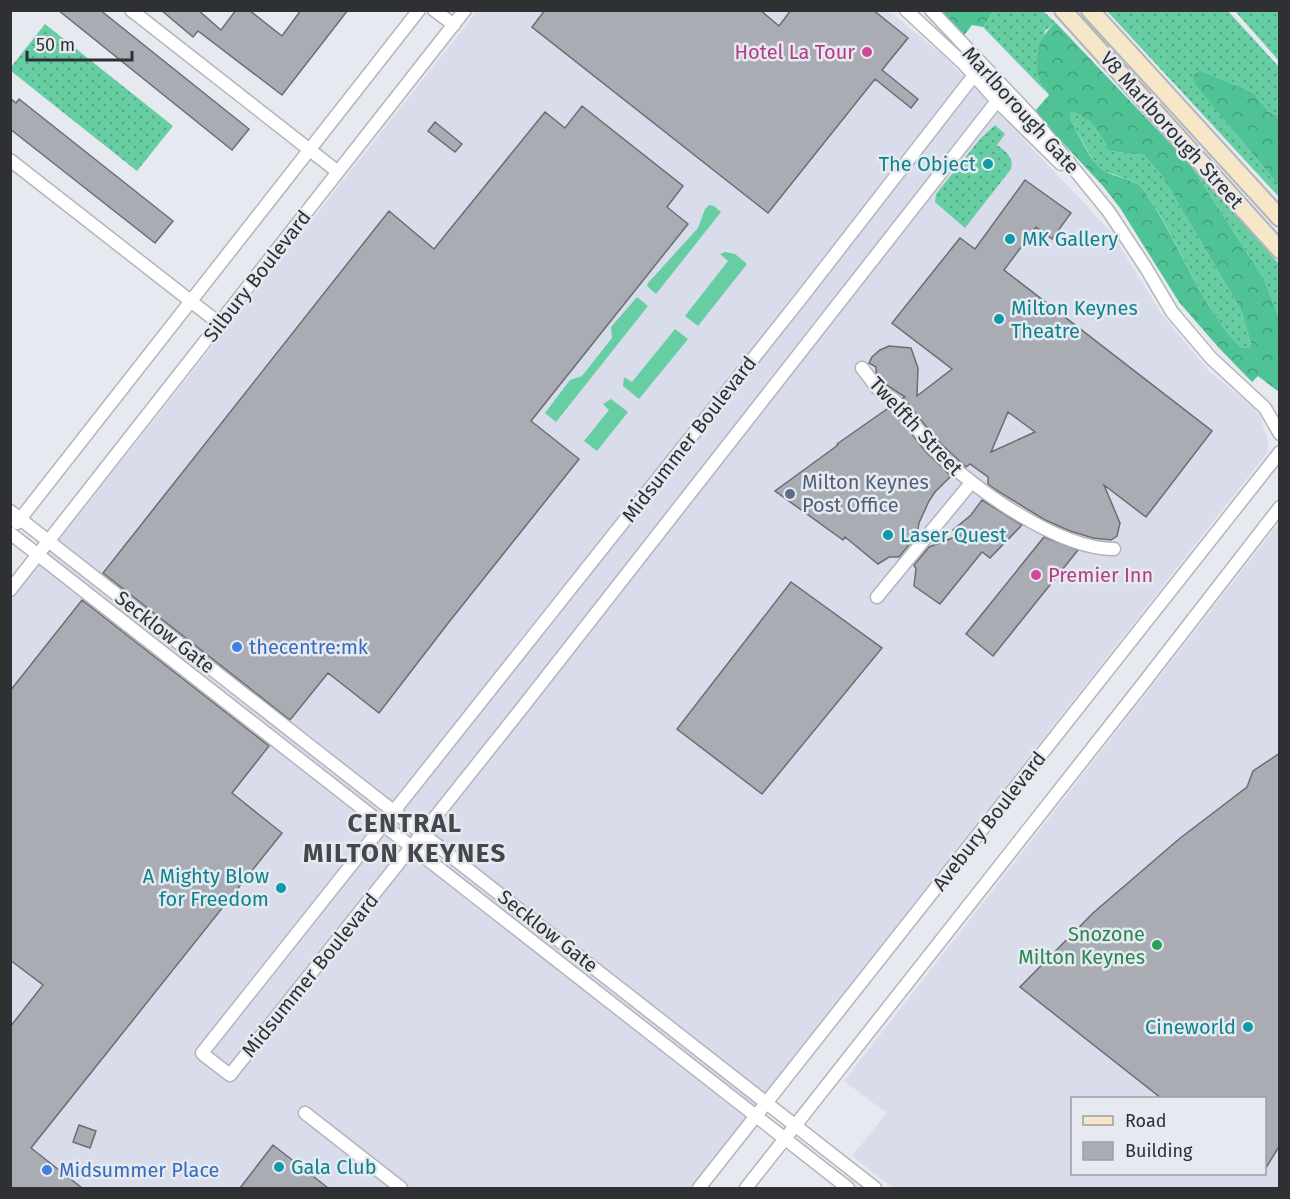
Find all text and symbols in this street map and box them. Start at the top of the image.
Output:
scale bar [27,24,132,62]
text: 50 m [36,34,75,56]
place label: Hotel La Tour [735,40,855,64]
street label: Marlborough Gate [958,41,1084,179]
marker: Hotel La Tour [860,45,874,59]
street label: V8 Marlborough Street [1095,47,1249,214]
place label: The Object [879,152,977,176]
marker: The Object [981,157,995,171]
street label: Silbury Boulevard [198,205,316,347]
place label: MK Gallery [1022,227,1118,251]
marker: MK Gallery [1003,232,1017,246]
place label: Milton Keynes Theatre [1011,296,1138,343]
marker: Milton Keynes Theatre [992,312,1006,326]
street label: Midsummer Boulevard [617,351,761,527]
street label: Twelfth Street [864,372,968,481]
place label: Milton Keynes Post Office [802,470,929,517]
marker: Milton Keynes Post Office [783,487,797,501]
place label: Laser Quest [900,523,1007,547]
marker: Laser Quest [881,528,895,542]
place label: Premier Inn [1048,563,1153,587]
marker: Premier Inn [1029,568,1043,582]
street label: Secklow Gate [110,586,220,678]
place label: thecentre:mk [249,635,369,659]
marker: thecentre:mk [230,640,244,654]
street label: Avebury Boulevard [927,747,1051,895]
district label: CENTRAL MILTON KEYNES [303,808,507,869]
place label: A Mighty Blow for Freedom [143,864,269,911]
marker: A Mighty Blow for Freedom [274,881,288,895]
street label: Secklow Gate [493,885,603,977]
street label: Midsummer Boulevard [237,888,383,1062]
place label: Snozone Milton Keynes [1018,922,1145,969]
marker: Snozone Milton Keynes [1150,938,1164,952]
place label: Cineworld [1145,1015,1236,1039]
marker: Cineworld [1241,1020,1255,1034]
legend [1071,1097,1266,1175]
text: Road [1125,1110,1167,1132]
text: Building [1125,1140,1193,1162]
place label: Gala Club [291,1155,377,1179]
place label: Midsummer Place [59,1158,219,1182]
marker: Gala Club [272,1160,286,1174]
marker: Midsummer Place [40,1163,54,1177]

